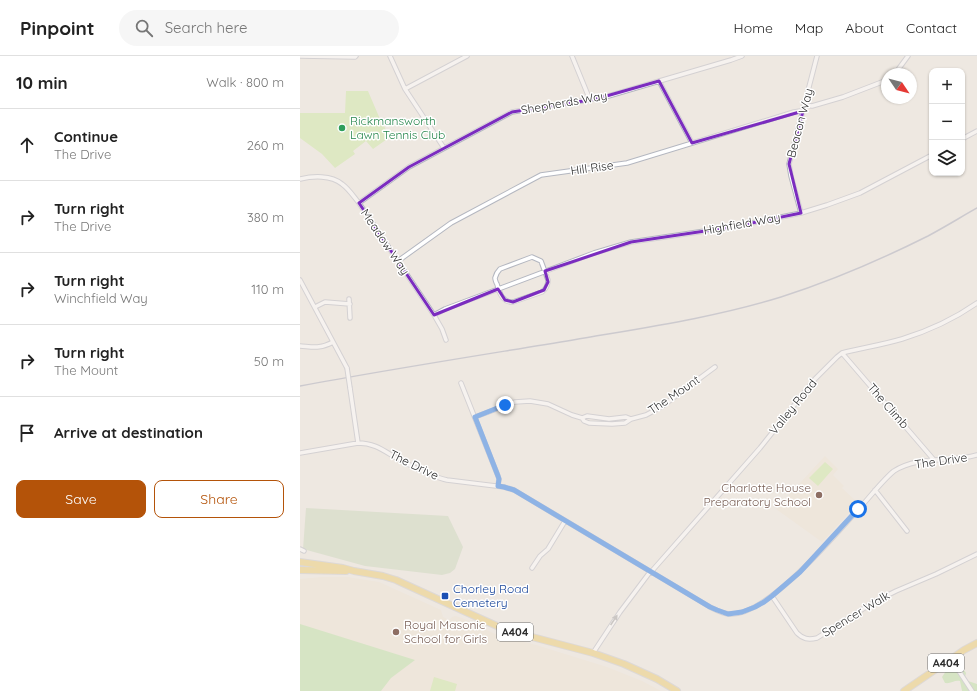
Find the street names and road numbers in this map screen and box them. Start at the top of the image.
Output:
street label: Beacon Way [783,87,816,159]
street label: Shepherds Way [520,88,608,117]
street label: Hill Rise [570,157,614,178]
street label: Meadow Way [358,206,413,278]
street label: Highfield Way [702,209,782,238]
street label: The Mount [645,372,702,417]
street label: Valley Road [766,376,820,437]
street label: The Climb [865,380,912,432]
street label: The Drive [387,446,442,483]
street label: The Drive [914,449,968,472]
street label: Spencer Walk [819,587,892,640]
road number: A404 [497,623,533,641]
road number: A404 [928,654,964,672]

